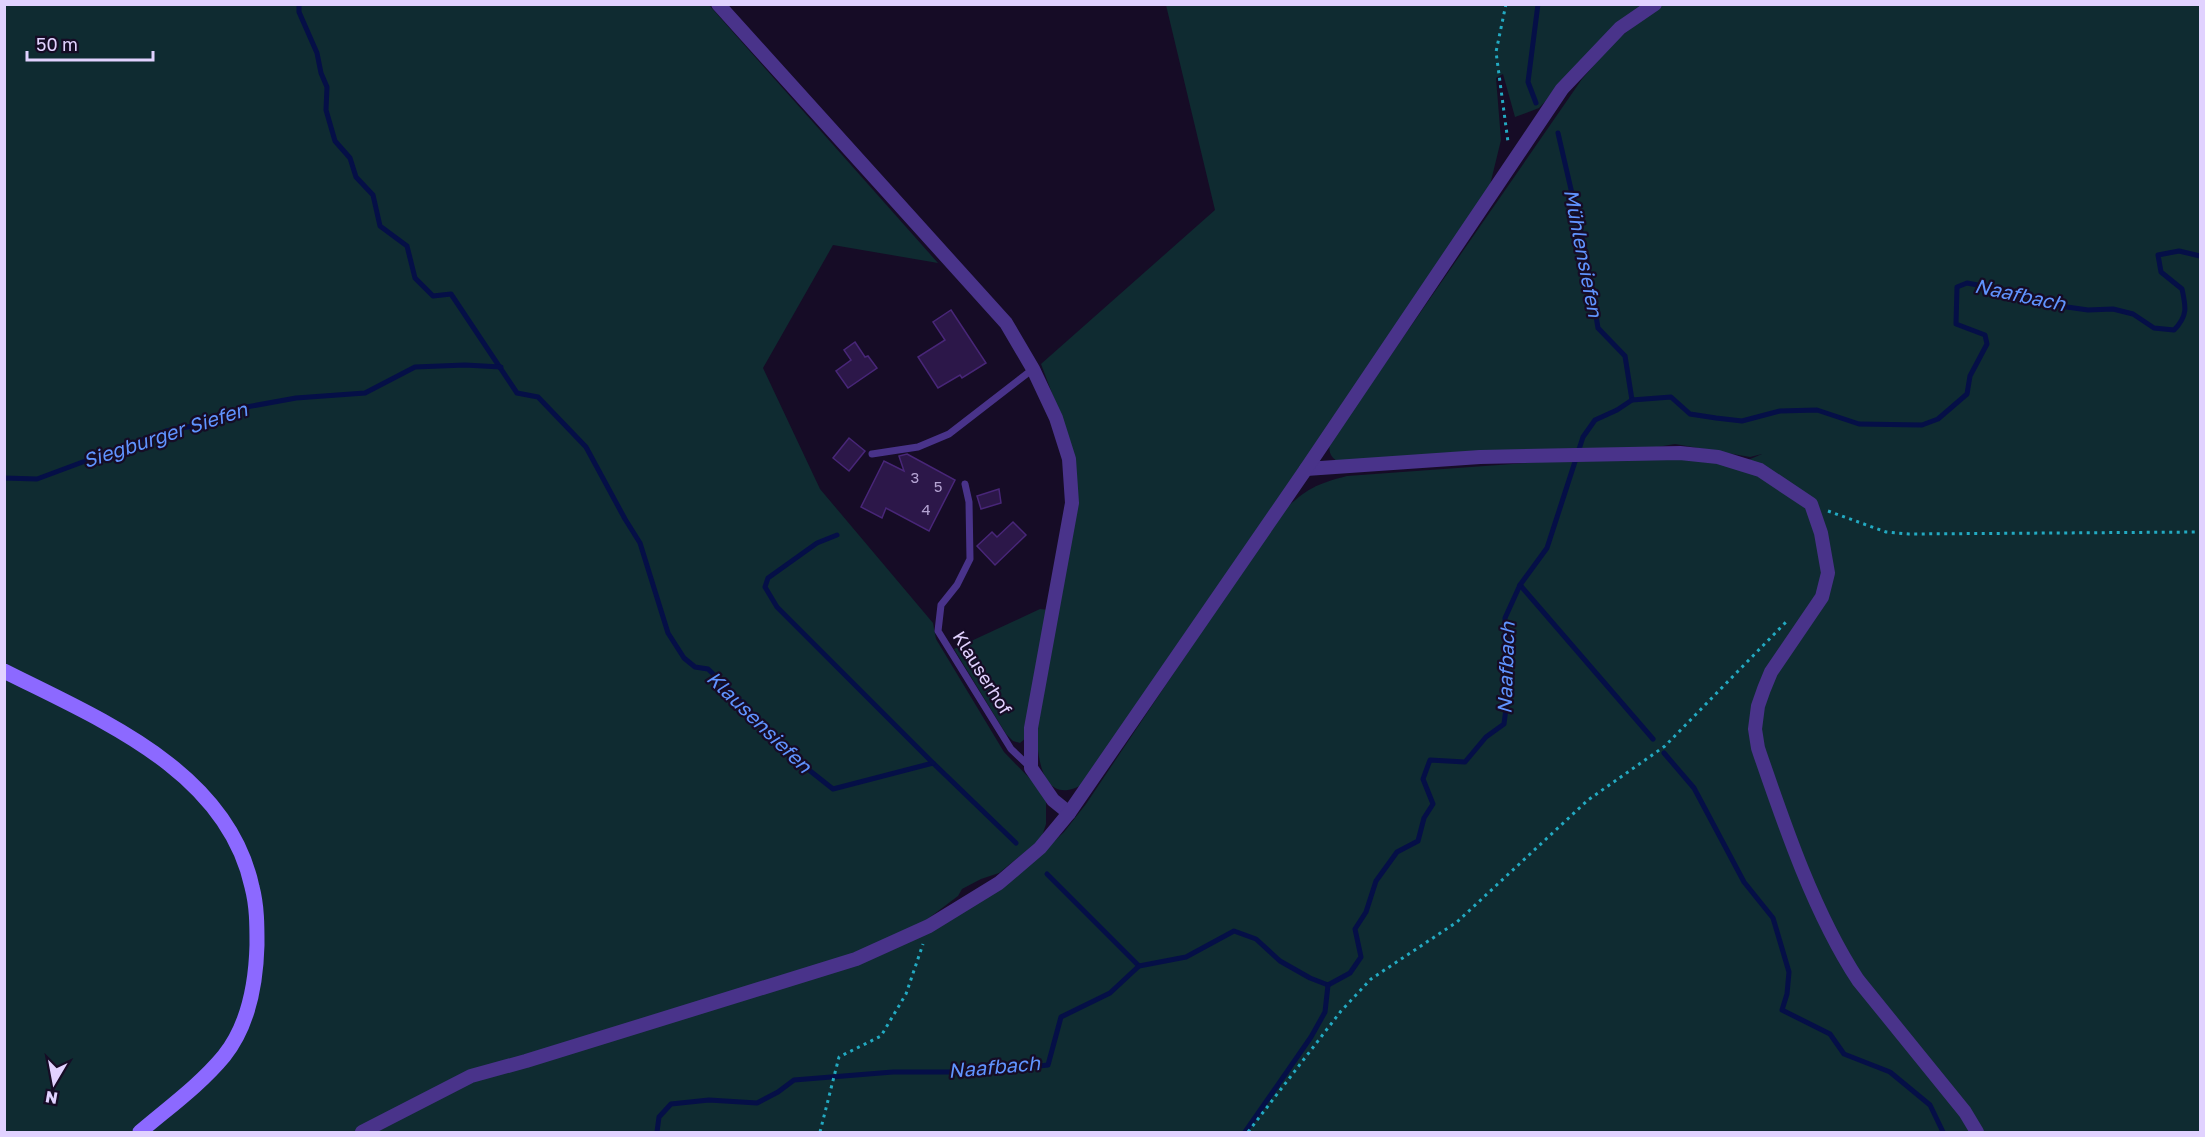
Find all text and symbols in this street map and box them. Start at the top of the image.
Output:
scale bar [27,24,153,62]
text: 50 m [36,33,78,55]
water label: Mühlensiefen [1560,187,1608,320]
water label: Naafbach [1973,273,2068,315]
water label: Siegburger Siefen [80,396,251,473]
house number: 3 [911,468,919,486]
house number: 5 [934,477,942,495]
house number: 4 [921,500,931,518]
water label: Naafbach [1491,621,1519,714]
street label: Klauserhof [949,627,1017,719]
water label: Klausensiefen [702,665,818,778]
water label: Naafbach [947,1050,1041,1082]
north arrow [24,1053,84,1113]
text: N [44,1087,59,1109]

